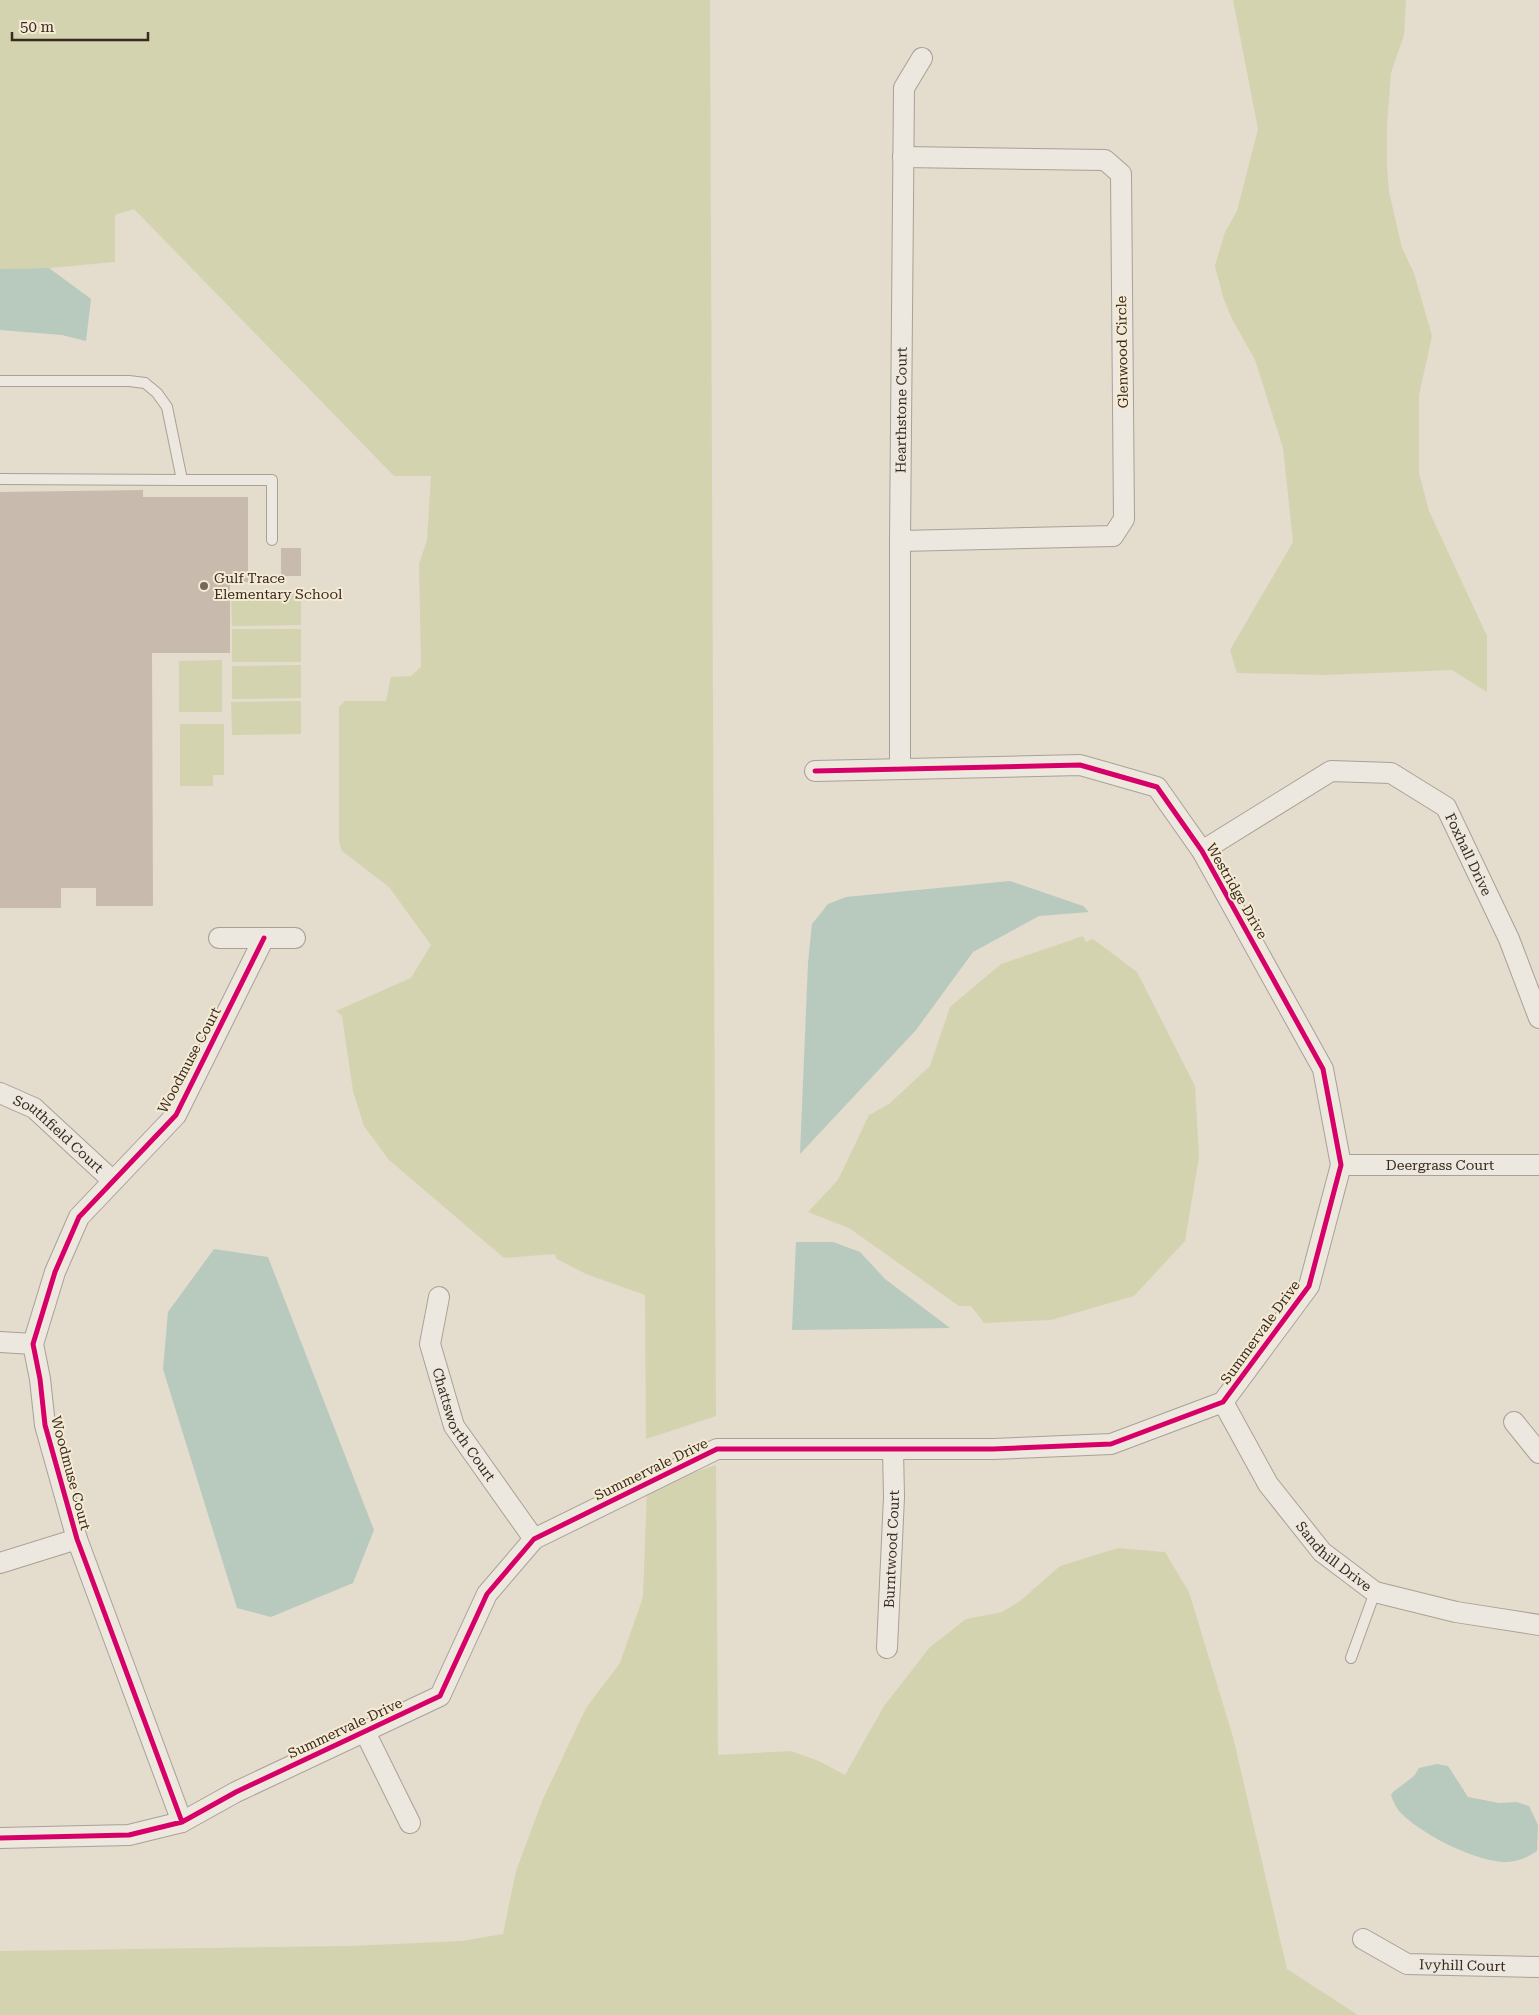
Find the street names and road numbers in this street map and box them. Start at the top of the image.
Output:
street label: Glenwood Circle [1113,295,1131,409]
street label: Hearthstone Court [893,347,910,473]
street label: Foxhall Drive [1442,810,1495,899]
street label: Westridge Drive [1203,840,1271,942]
street label: Woodmuse Court [154,1004,224,1116]
street label: Southfield Court [11,1092,107,1176]
street label: Deergrass Court [1386,1157,1494,1173]
street label: Summervale Drive [1217,1277,1303,1387]
street label: Chattsworth Court [429,1366,499,1484]
street label: Woodmuse Court [48,1414,94,1532]
street label: Summervale Drive [592,1434,711,1503]
street label: Burntwood Court [881,1490,902,1608]
street label: Sandhill Drive [1293,1518,1375,1595]
street label: Summervale Drive [285,1694,405,1762]
street label: Ivyhill Court [1419,1956,1506,1974]

